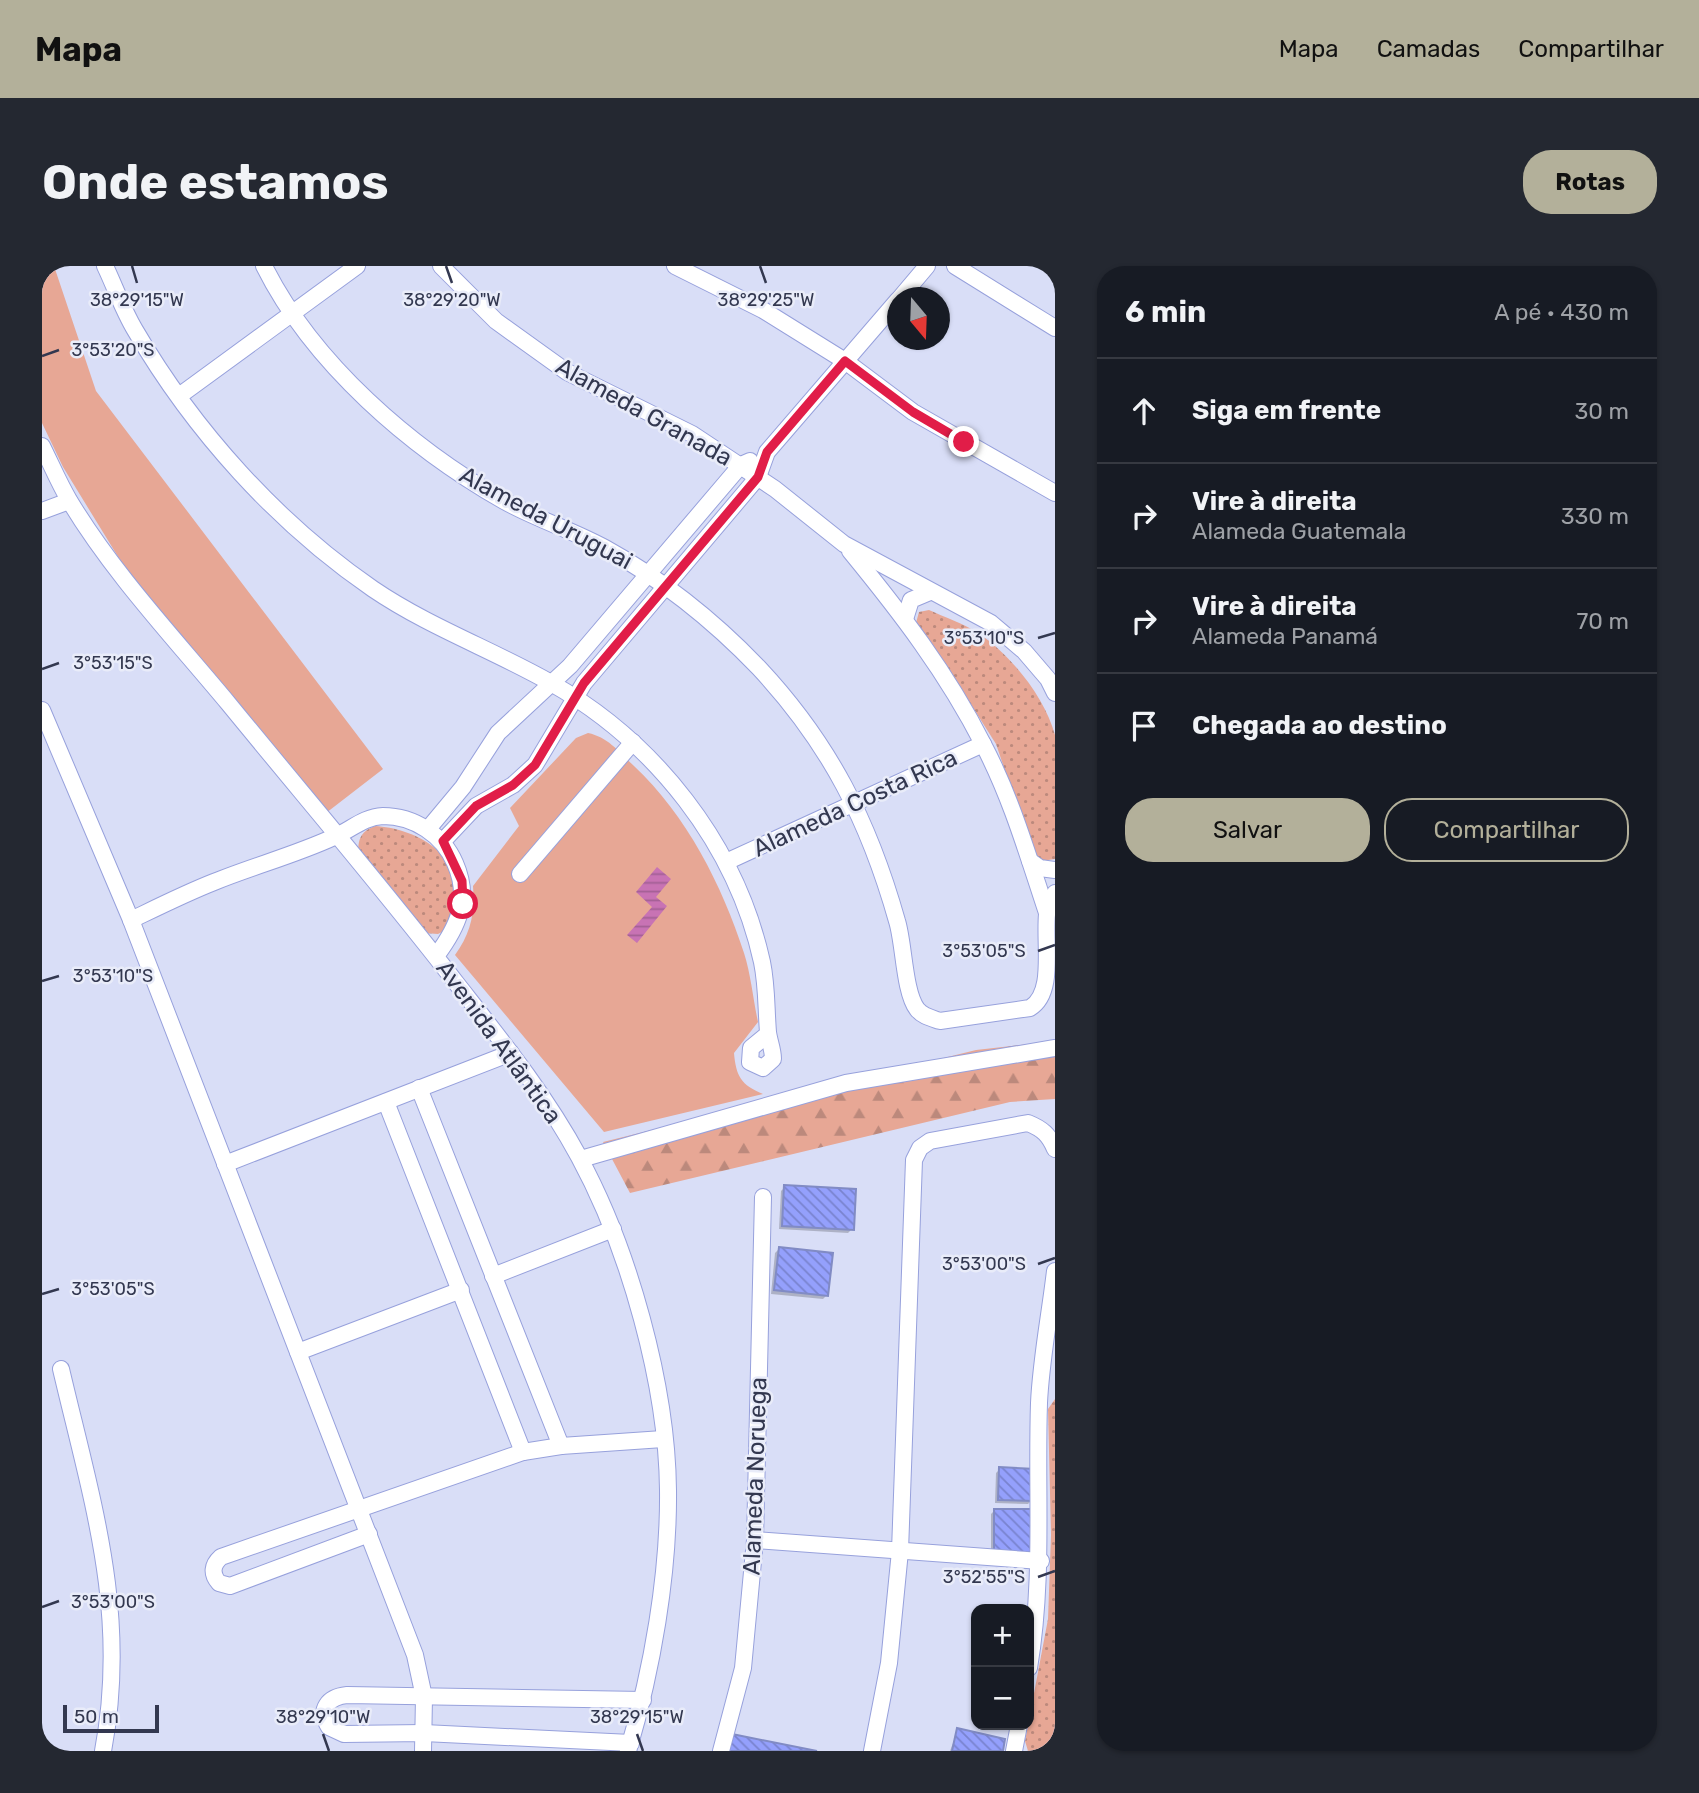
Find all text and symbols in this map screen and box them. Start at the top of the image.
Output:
text: Mapa [35,30,122,69]
text: Mapa [1279,35,1339,63]
text: Camadas [1377,35,1480,63]
text: Compartilhar [1518,35,1664,63]
button: Rotas [1523,150,1657,214]
text: Onde estamos [42,153,389,211]
north arrow [887,287,950,350]
text: 38°29'15"W [90,289,184,311]
text: 38°29'20"W [403,289,501,311]
text: 38°29'25"W [718,289,814,311]
text: 6 min [1125,294,1206,330]
text: A pé · 430 m [1494,298,1629,326]
text: 3°53'20"S [71,339,155,361]
street label: Alameda Granada [551,352,737,472]
icon: ahead [1125,392,1163,430]
text: Siga em frente [1192,395,1381,426]
text: 30 m [1574,397,1629,425]
route end [948,426,979,457]
street label: Alameda Uruguai [455,461,637,575]
text: Vire à direita [1192,486,1357,517]
icon: right [1125,497,1163,535]
text: 330 m [1561,502,1629,530]
text: Alameda Guatemala [1192,517,1406,545]
text: Vire à direita [1192,591,1357,622]
icon: right [1125,602,1163,640]
text: 70 m [1577,607,1629,635]
text: Alameda Panamá [1192,622,1378,650]
text: 3°53'10"S [944,627,1024,649]
text: 3°53'15"S [73,652,153,674]
icon: arrive [1125,707,1163,745]
text: Chegada ao destino [1192,710,1447,741]
street label: Alameda Costa Rica [749,743,961,863]
button: Salvar [1125,798,1370,862]
button: Compartilhar [1384,798,1629,862]
route start [447,888,478,919]
text: 3°53'05"S [942,940,1026,962]
street label: Avenida Atlântica [430,955,568,1129]
text: 3°53'10"S [73,965,153,987]
text: 3°53'00"S [942,1253,1026,1275]
text: 3°53'05"S [71,1278,155,1300]
street label: Alameda Noruega [738,1376,772,1576]
text: 3°52'55"S [943,1566,1025,1588]
text: 3°53'00"S [71,1591,155,1613]
map controls [971,1604,1034,1730]
button: + [971,1604,1034,1667]
button: − [971,1667,1034,1730]
scale bar [63,1702,159,1734]
text: 50 m [74,1705,119,1728]
text: 38°29'10"W [276,1706,370,1728]
text: 38°29'15"W [590,1706,684,1728]

